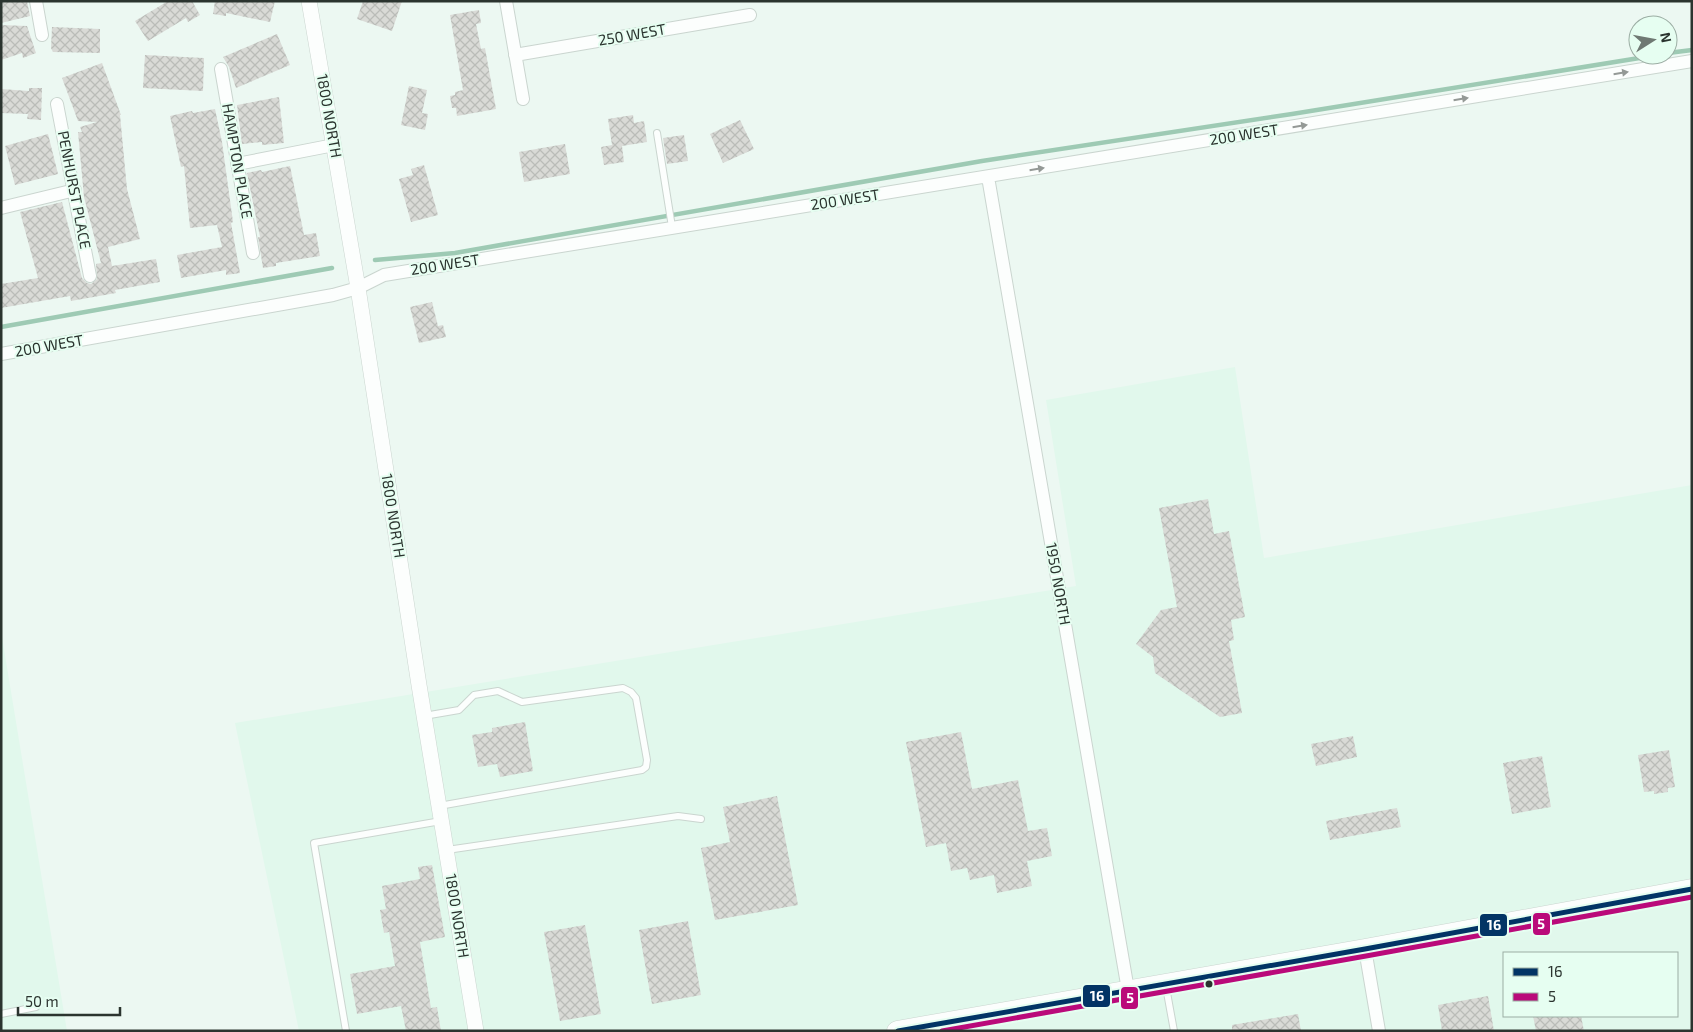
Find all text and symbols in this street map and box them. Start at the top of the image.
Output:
north arrow [1628,15,1678,65]
street label: 250 WEST [597,19,667,49]
text: N [1657,31,1676,44]
one-way arrow [1614,68,1630,76]
street label: 1800 NORTH [314,72,346,159]
one-way arrow [1453,95,1469,103]
street label: HAMPTON PLACE [219,102,257,220]
street label: 200 WEST [1208,120,1280,148]
one-way arrow [1293,121,1309,129]
street label: PENHURST PLACE [55,129,95,250]
one-way arrow [1029,165,1045,173]
street label: 200 WEST [809,185,881,213]
street label: 200 WEST [409,250,481,278]
street label: 200 WEST [13,330,85,360]
street label: 1800 NORTH [378,472,410,559]
street label: 1950 NORTH [1043,541,1075,626]
street label: 1800 NORTH [442,872,474,959]
line badge: 5 [1532,912,1551,936]
line badge: 16 [1479,913,1508,937]
text: 5 [1537,915,1545,932]
text: 16 [1487,916,1501,933]
legend [1503,952,1678,1017]
text: 16 [1548,962,1563,980]
unlabelled marker [1204,979,1214,989]
scale bar [18,984,120,1016]
line badge: 16 [1082,984,1111,1008]
line badge: 5 [1120,986,1139,1010]
text: 16 [1090,987,1104,1004]
text: 5 [1548,987,1556,1005]
text: 5 [1126,989,1134,1006]
text: 50 m [25,992,59,1010]

